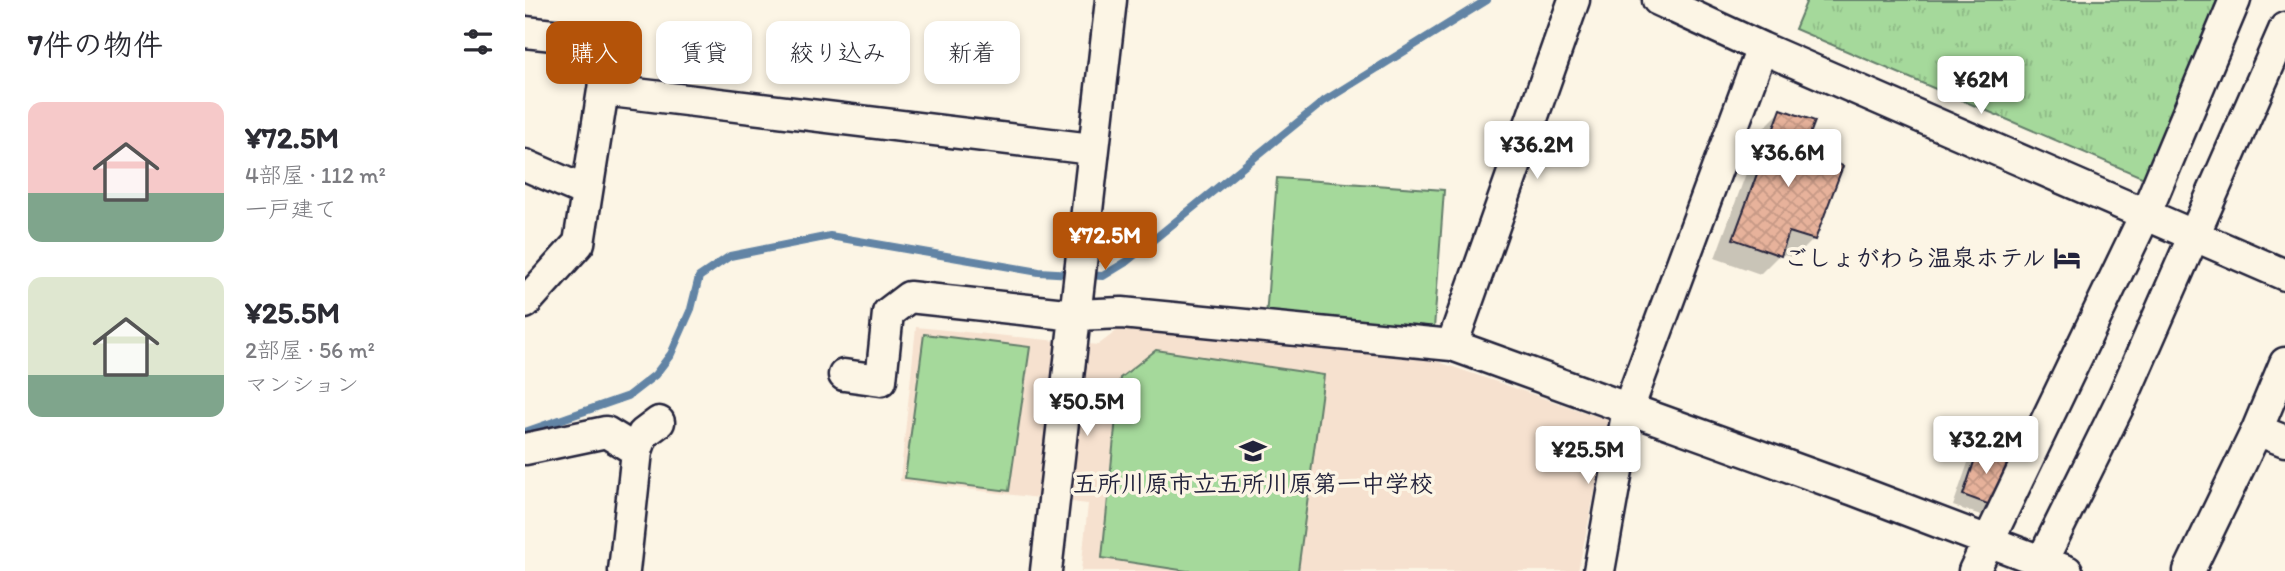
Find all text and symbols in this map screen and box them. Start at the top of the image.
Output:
chip: 購入 [546,21,642,84]
chip: 賃貸 [656,21,752,84]
chip: 絞り込み [766,21,910,84]
chip: 新着 [924,21,1020,84]
icon: filters [459,23,497,61]
text: 7件の物件 [28,26,163,63]
pin: ¥62M [1940,57,2022,116]
text: ¥62M [1953,65,2009,93]
text: ¥72.5M [245,119,339,156]
pin: ¥36.2M [1480,122,1594,181]
icon: home [84,130,168,214]
text: ¥36.2M [1500,130,1574,158]
pin: ¥36.6M [1731,130,1845,189]
text: ¥36.6M [1751,138,1825,166]
text: 4部屋 · 112 m² [245,161,386,189]
text: 一戸建て [245,195,337,223]
pin: ¥72.5M [1048,212,1162,272]
text: ¥72.5M [1069,221,1141,249]
place label: ごしょがわら温泉ホテル [1783,243,2046,272]
hotel icon: ごしょがわら温泉ホテル [2052,243,2082,273]
text: ¥25.5M [245,294,340,331]
icon: home [84,305,168,389]
text: 2部屋 · 56 m² [245,336,375,364]
text: マンション [245,370,359,398]
pin: ¥50.5M [1030,378,1144,438]
text: ¥50.5M [1050,387,1124,415]
pin: ¥32.2M [1929,416,2043,476]
text: ¥32.2M [1949,425,2023,453]
pin: ¥25.5M [1531,426,1645,486]
text: ¥25.5M [1552,435,1624,463]
school or university icon: 五所川原市立五所川原第一中学校 [1238,436,1268,466]
place label: 五所川原市立五所川原第一中学校 [1073,469,1433,498]

